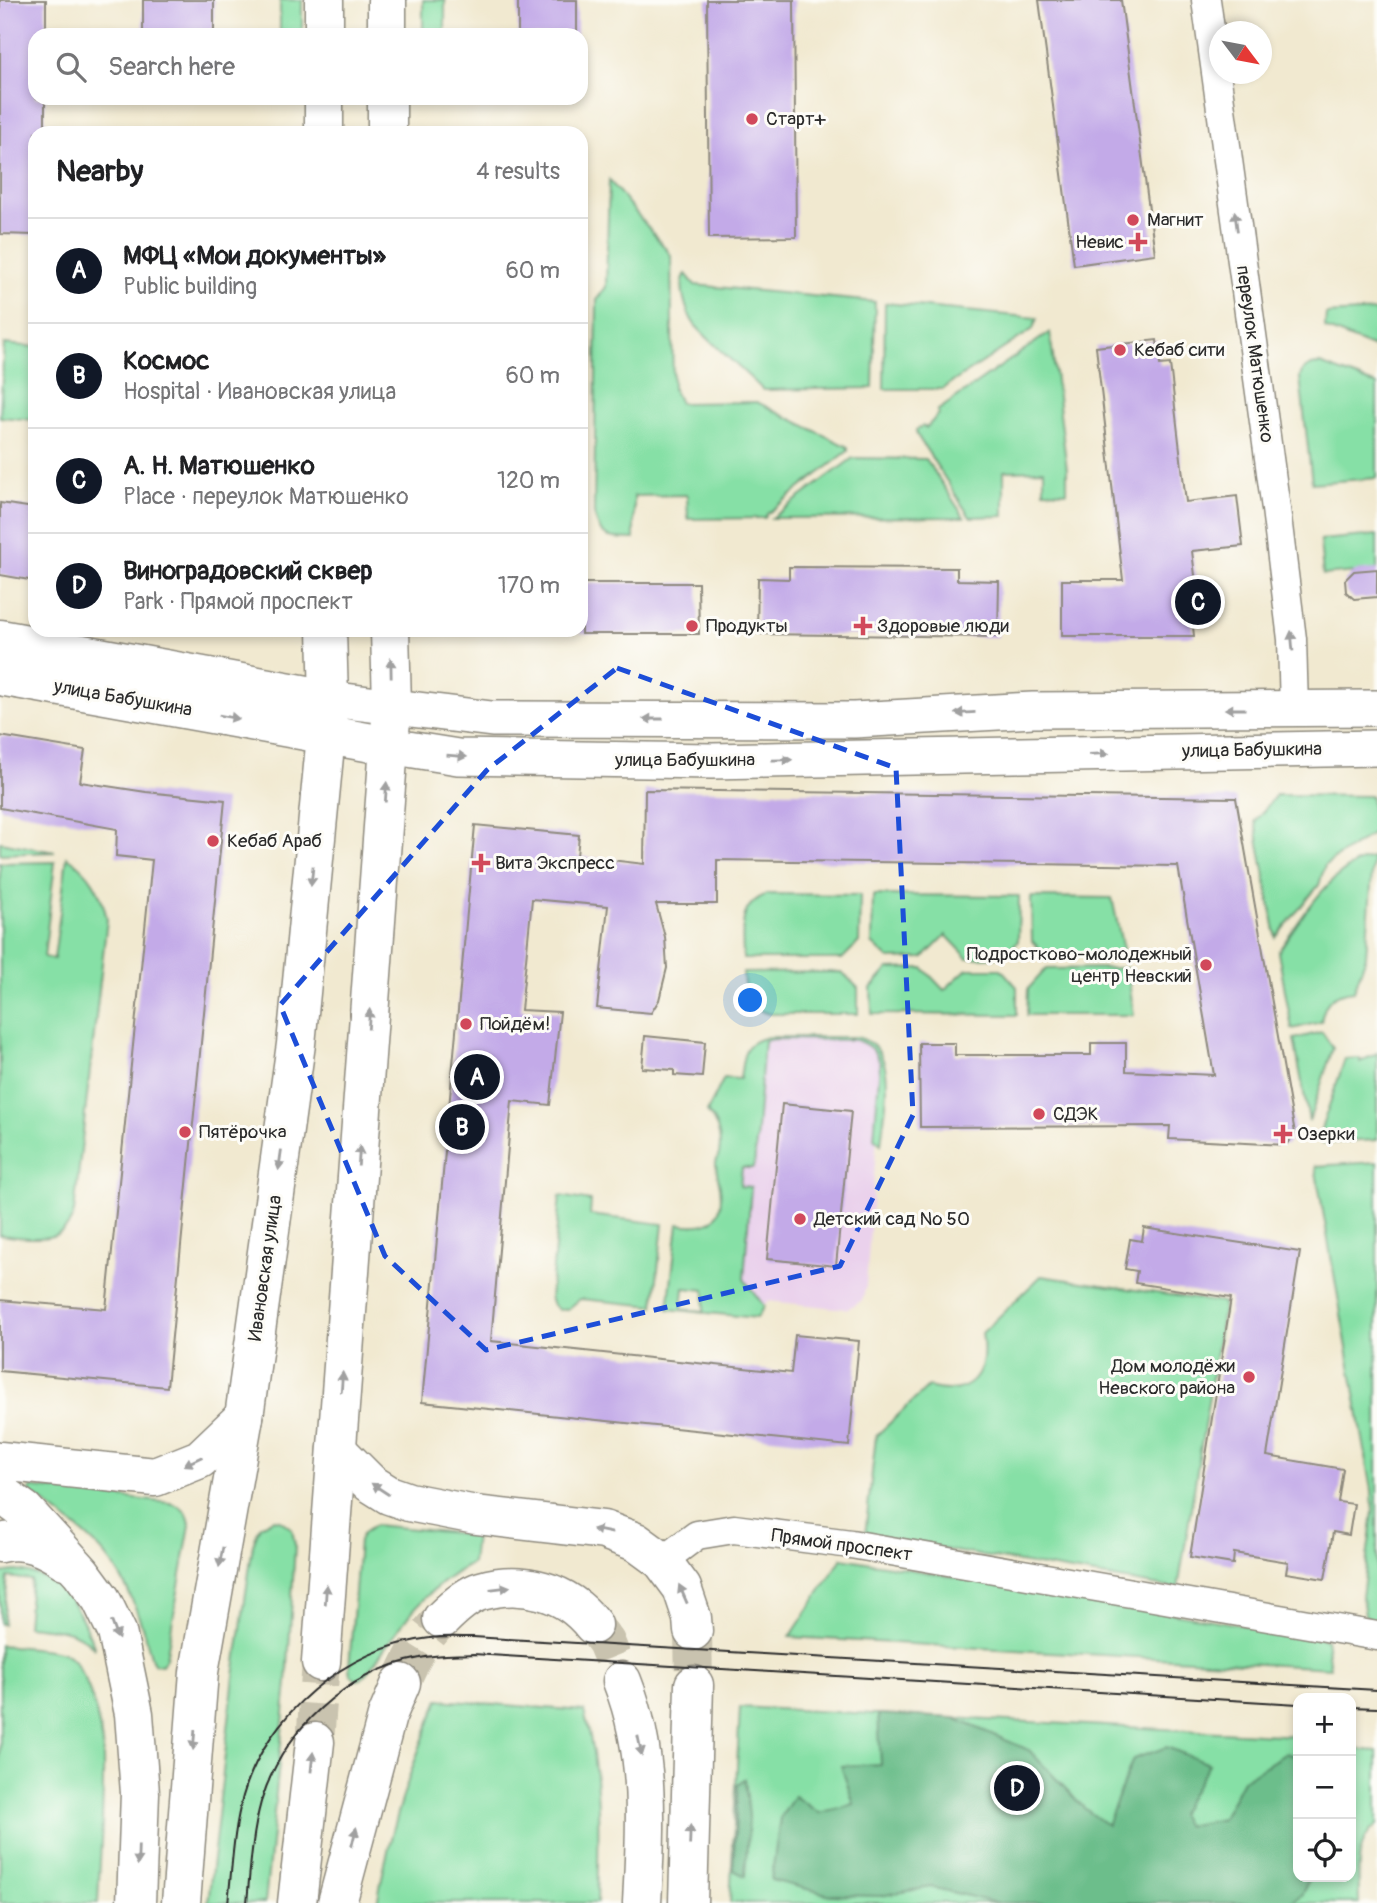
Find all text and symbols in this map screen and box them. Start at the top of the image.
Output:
north arrow [1209,21,1272,84]
search box [28,28,588,105]
icon: search [52,48,90,86]
text: Search here [108,51,235,83]
place label: Старт+ [766,107,827,131]
marker: Старт+ [744,111,760,127]
text: Nearby [56,153,143,190]
text: 4 results [476,157,560,186]
place label: Магнит [1147,208,1204,232]
one-way arrow [1231,210,1242,232]
marker: Магнит [1125,212,1141,228]
place label: Невис [1075,230,1124,254]
marker: Невис [1130,234,1146,250]
text: МФЦ «Мои документы» [123,240,386,272]
text: A [72,256,86,285]
text: 60 m [505,256,560,285]
street label: переулок Матюшенко [1231,264,1279,444]
text: Public building [123,272,257,301]
place label: Кебаб сити [1134,338,1225,362]
marker: Кебаб сити [1112,342,1128,358]
text: Космос [123,345,209,377]
text: B [72,361,86,390]
text: 60 m [505,361,560,390]
text: Hospital · Ивановская улица [123,377,396,406]
text: А. Н. Матюшенко [123,450,315,482]
text: C [72,466,86,495]
text: 120 m [497,466,560,495]
text: Place · переулок Матюшенко [123,482,409,511]
text: Виноградовский сквер [123,555,373,587]
text: D [72,571,86,600]
text: 170 m [498,571,560,600]
pin: C [1175,576,1221,628]
text: Park · Прямой проспект [123,587,353,616]
place label: Продукты [706,614,788,638]
place label: Здоровые люди [877,614,1009,638]
marker: Продукты [684,618,700,634]
marker: Здоровые люди [855,618,871,634]
one-way arrow [1286,630,1297,652]
one-way arrow [385,657,397,679]
street label: улица Бабушкина [51,674,194,722]
one-way arrow [1224,703,1246,715]
one-way arrow [953,708,975,719]
one-way arrow [218,712,240,723]
one-way arrow [642,713,664,725]
street label: улица Бабушкина [1181,737,1322,763]
street label: улица Бабушкина [614,748,755,772]
one-way arrow [1089,748,1111,759]
one-way arrow [446,751,468,762]
one-way arrow [771,754,793,765]
one-way arrow [381,780,392,802]
place label: Кебаб Араб [227,829,322,853]
marker: Кебаб Араб [205,833,221,849]
place label: Вита Экспресс [495,851,615,875]
marker: Вита Экспресс [473,855,489,871]
one-way arrow [307,865,318,887]
place label: Подростково-молодежный центр Невский [967,942,1192,988]
marker: Подростково-молодежный центр Невский [1198,957,1214,973]
your location [733,983,767,1017]
one-way arrow [364,1007,375,1029]
place label: Пойдём! [480,1012,550,1036]
marker: Пойдём! [458,1016,474,1032]
pin: A [454,1051,500,1103]
pin: B [439,1101,485,1153]
place label: СДЭК [1053,1102,1098,1126]
marker: СДЭК [1031,1106,1047,1122]
place label: Пятёрочка [199,1120,287,1144]
place label: Озерки [1297,1122,1355,1146]
marker: Пятёрочка [177,1124,193,1140]
marker: Озерки [1275,1126,1291,1142]
one-way arrow [354,1144,365,1166]
one-way arrow [274,1149,285,1171]
street label: Ивановская улица [243,1193,287,1343]
place label: Детский сад № 50 [813,1207,970,1231]
marker: Детский сад № 50 [792,1211,808,1227]
place label: Дом молодёжи Невского района [1098,1354,1236,1400]
marker: Дом молодёжи Невского района [1241,1369,1257,1385]
one-way arrow [337,1371,348,1393]
one-way arrow [183,1455,203,1467]
one-way arrow [370,1483,389,1496]
street label: Прямой проспект [770,1523,915,1567]
one-way arrow [591,1525,613,1536]
one-way arrow [215,1546,226,1568]
one-way arrow [321,1583,332,1605]
one-way arrow [490,1583,512,1594]
one-way arrow [677,1583,688,1604]
one-way arrow [109,1620,120,1641]
map controls [1293,1693,1356,1882]
button: + [1293,1693,1356,1756]
one-way arrow [188,1729,199,1751]
one-way arrow [635,1735,646,1757]
one-way arrow [307,1751,318,1773]
button: − [1293,1756,1356,1819]
pin: D [994,1762,1040,1814]
button: locate [1293,1819,1356,1882]
one-way arrow [684,1824,696,1846]
one-way arrow [349,1826,360,1848]
one-way arrow [133,1844,144,1866]

